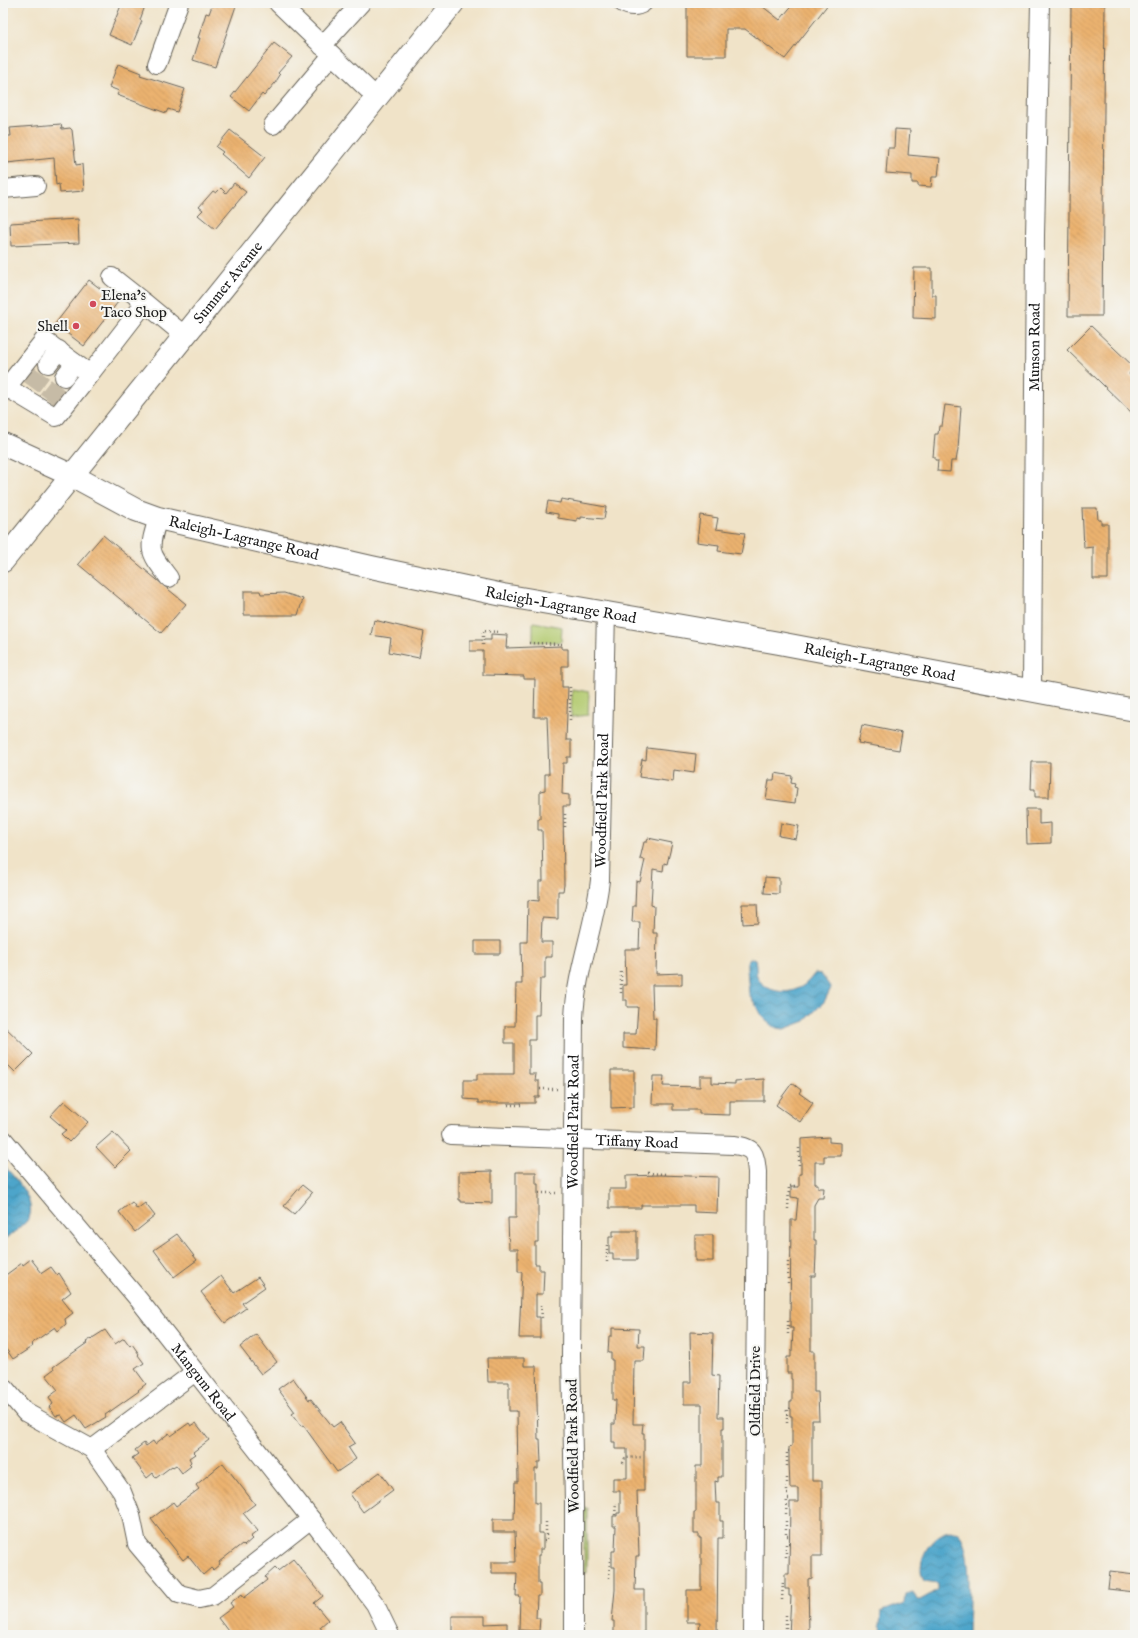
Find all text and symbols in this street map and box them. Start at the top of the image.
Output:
street label: Summer Avenue [189,237,267,327]
place label: Elena's Taco Shop [101,286,167,322]
marker: Elena's Taco Shop [88,299,98,309]
street label: Munson Road [1024,302,1044,391]
place label: Shell [37,317,69,336]
marker: Shell [71,321,81,331]
street label: Raleigh-Lagrange Road [167,511,322,564]
street label: Raleigh-Lagrange Road [483,582,639,628]
street label: Raleigh-Lagrange Road [802,638,958,686]
street label: Woodfield Park Road [591,732,613,868]
street label: Woodfield Park Road [563,1054,583,1189]
street label: Tiffany Road [595,1131,680,1153]
street label: Mangum Road [167,1339,240,1425]
street label: Oldfield Drive [746,1346,765,1436]
street label: Woodfield Park Road [562,1378,584,1513]

